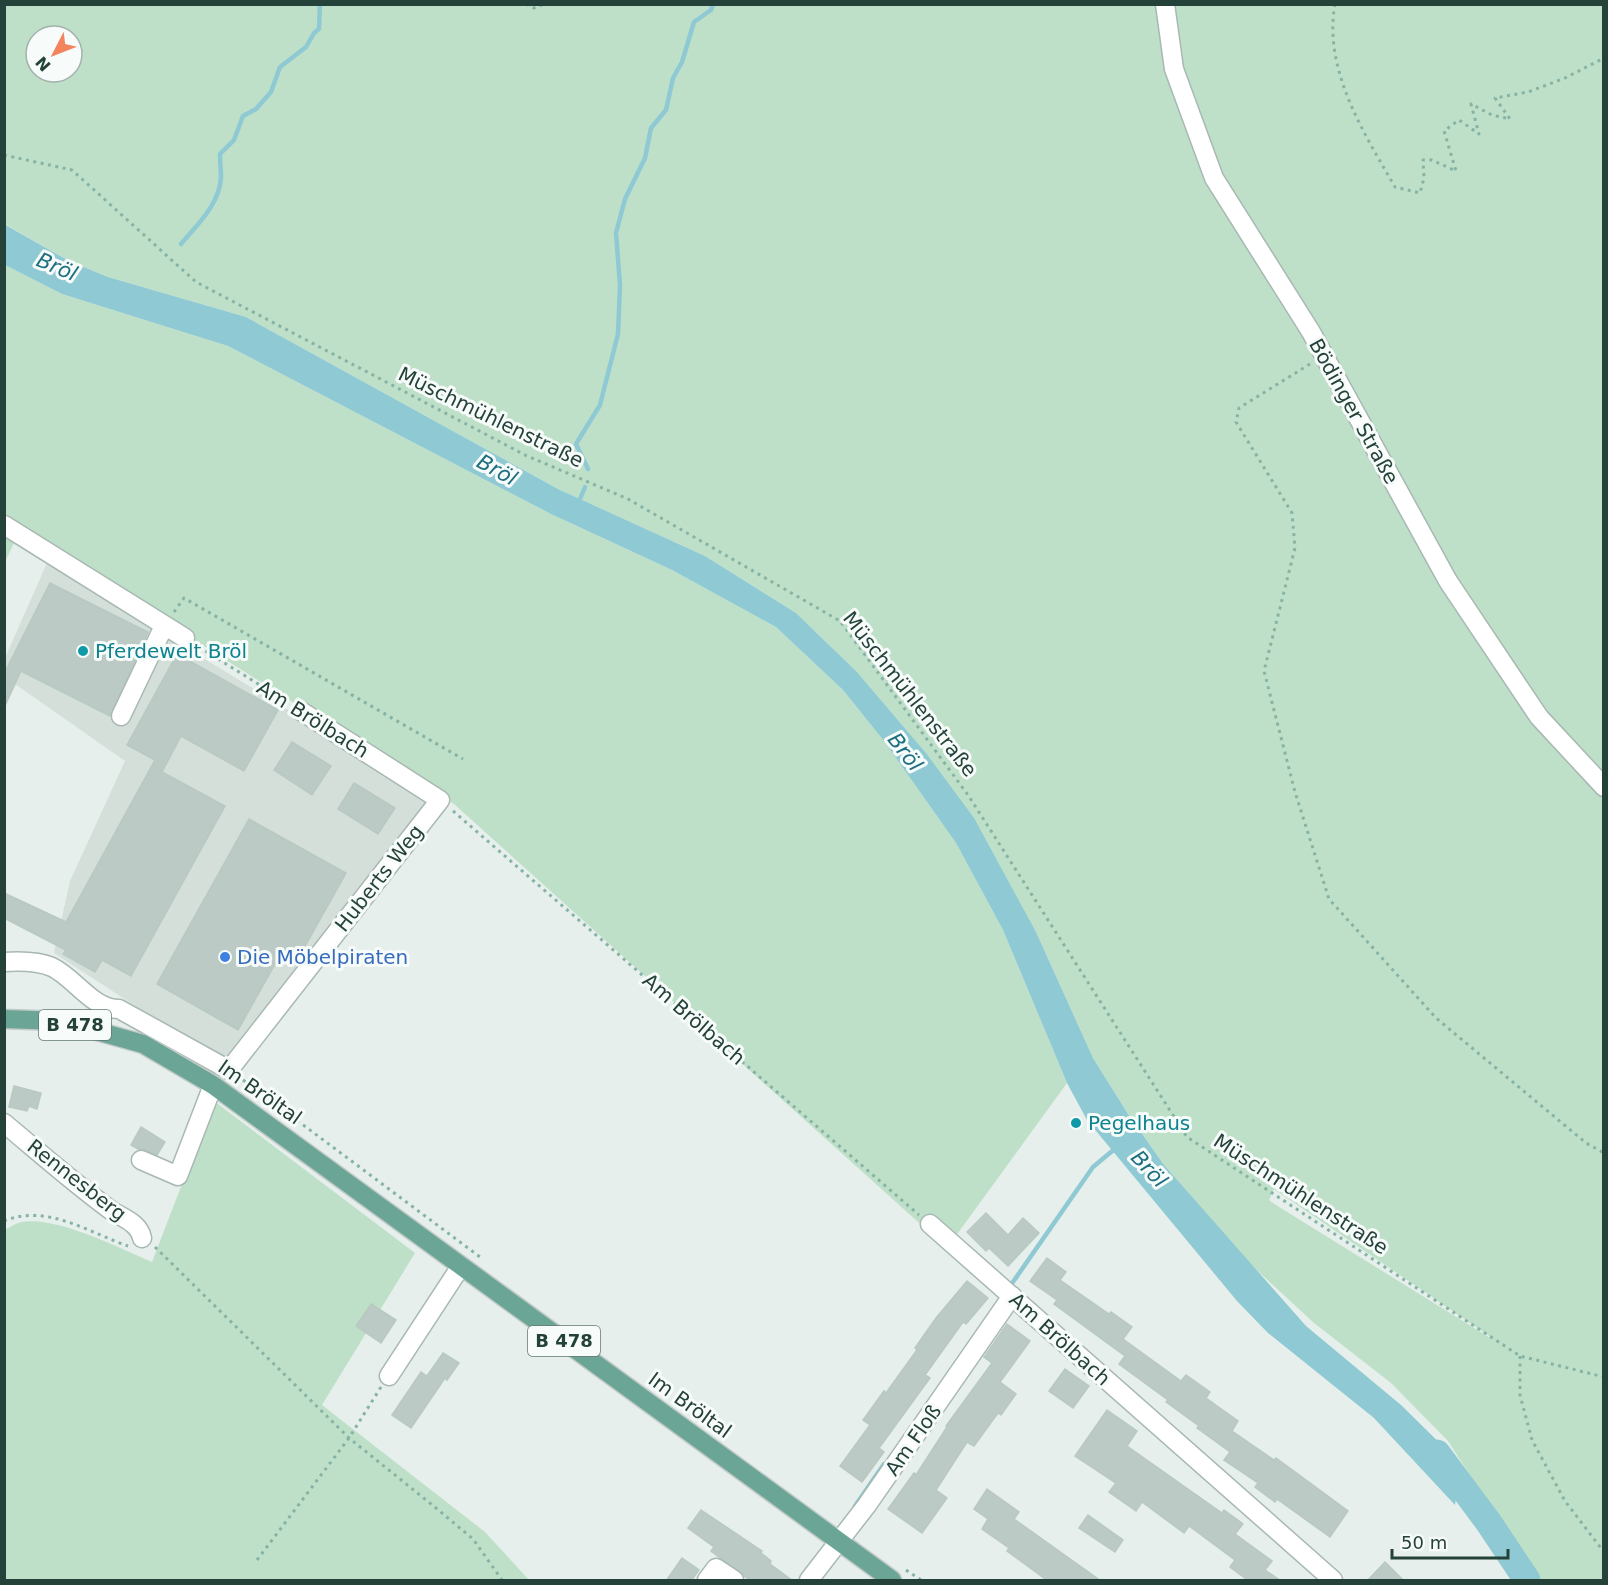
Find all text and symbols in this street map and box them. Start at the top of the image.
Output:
north arrow [24,24,84,84]
text: N [32,52,55,75]
water label: Bröl [33,248,81,286]
street label: Bödinger Straße [1304,334,1404,488]
street label: Müschmühlenstraße [394,362,588,472]
water label: Bröl [473,449,521,491]
street label: Müschmühlenstraße [838,607,982,781]
place label: Pferdewelt Bröl [95,639,247,663]
marker: Pferdewelt Bröl [76,644,90,658]
street label: Am Brölbach [253,675,373,763]
water label: Bröl [883,728,927,776]
street label: Huberts Weg [330,820,428,936]
place label: Die Möbelpiraten [237,945,408,969]
marker: Die Möbelpiraten [218,950,232,964]
street label: Am Brölbach [638,968,750,1070]
road number: B 478 [39,1010,111,1040]
street label: Im Bröltal [214,1054,306,1130]
place label: Pegelhaus [1088,1111,1190,1135]
marker: Pegelhaus [1069,1116,1083,1130]
street label: Müschmühlenstraße [1209,1129,1393,1259]
street label: Rennesberg [23,1134,131,1226]
water label: Bröl [1126,1146,1172,1193]
street label: Am Brölbach [1005,1287,1115,1391]
road number: B 478 [528,1326,600,1356]
street label: Im Bröltal [644,1367,736,1443]
street label: Am Floß [880,1400,946,1480]
scale bar [1392,1522,1508,1560]
text: 50 m [1401,1532,1447,1553]

